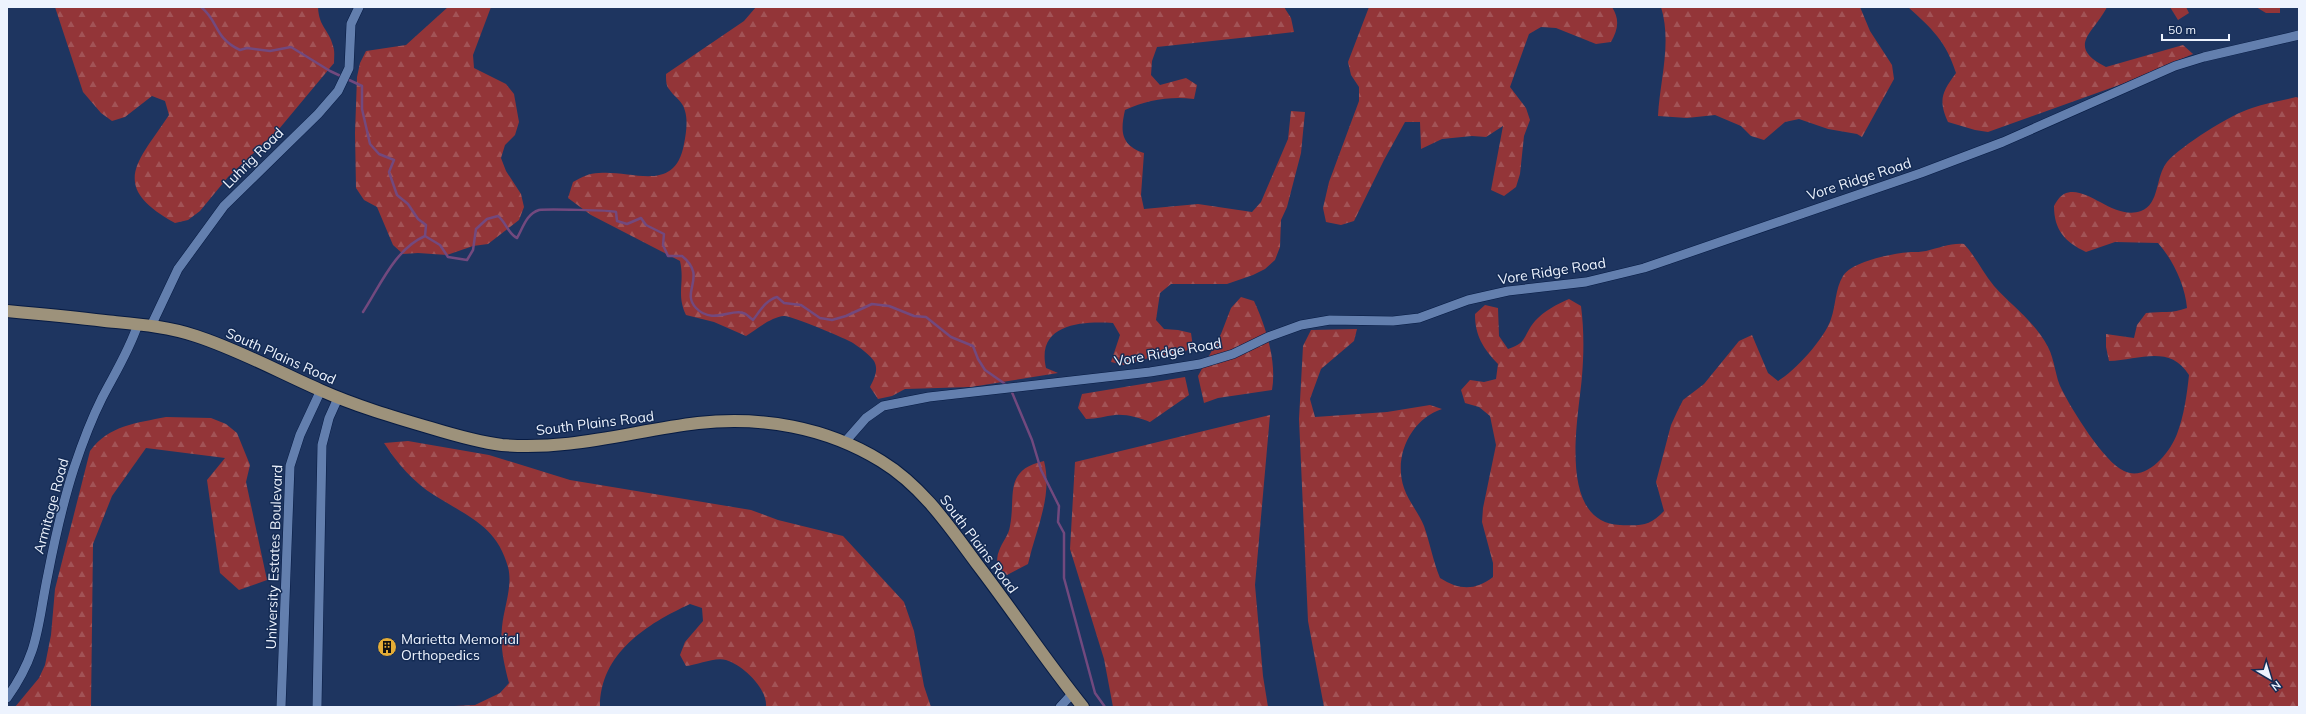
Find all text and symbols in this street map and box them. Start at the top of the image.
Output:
scale bar [2162,16,2229,42]
text: 50 m [2168,22,2196,37]
street label: Luhrig Road [219,124,287,192]
street label: Vore Ridge Road [1805,154,1913,204]
street label: Vore Ridge Road [1497,254,1607,288]
street label: South Plains Road [223,324,339,388]
street label: Vore Ridge Road [1113,334,1223,370]
street label: South Plains Road [535,407,655,439]
street label: Armitage Road [30,456,72,556]
street label: University Estates Boulevard [262,464,286,650]
street label: South Plains Road [936,491,1022,597]
place label: Marietta Memorial Orthopedics [401,630,519,664]
building icon: Marietta Memorial Orthopedics [376,636,398,658]
north arrow [2250,658,2290,698]
text: N [2269,678,2284,694]

